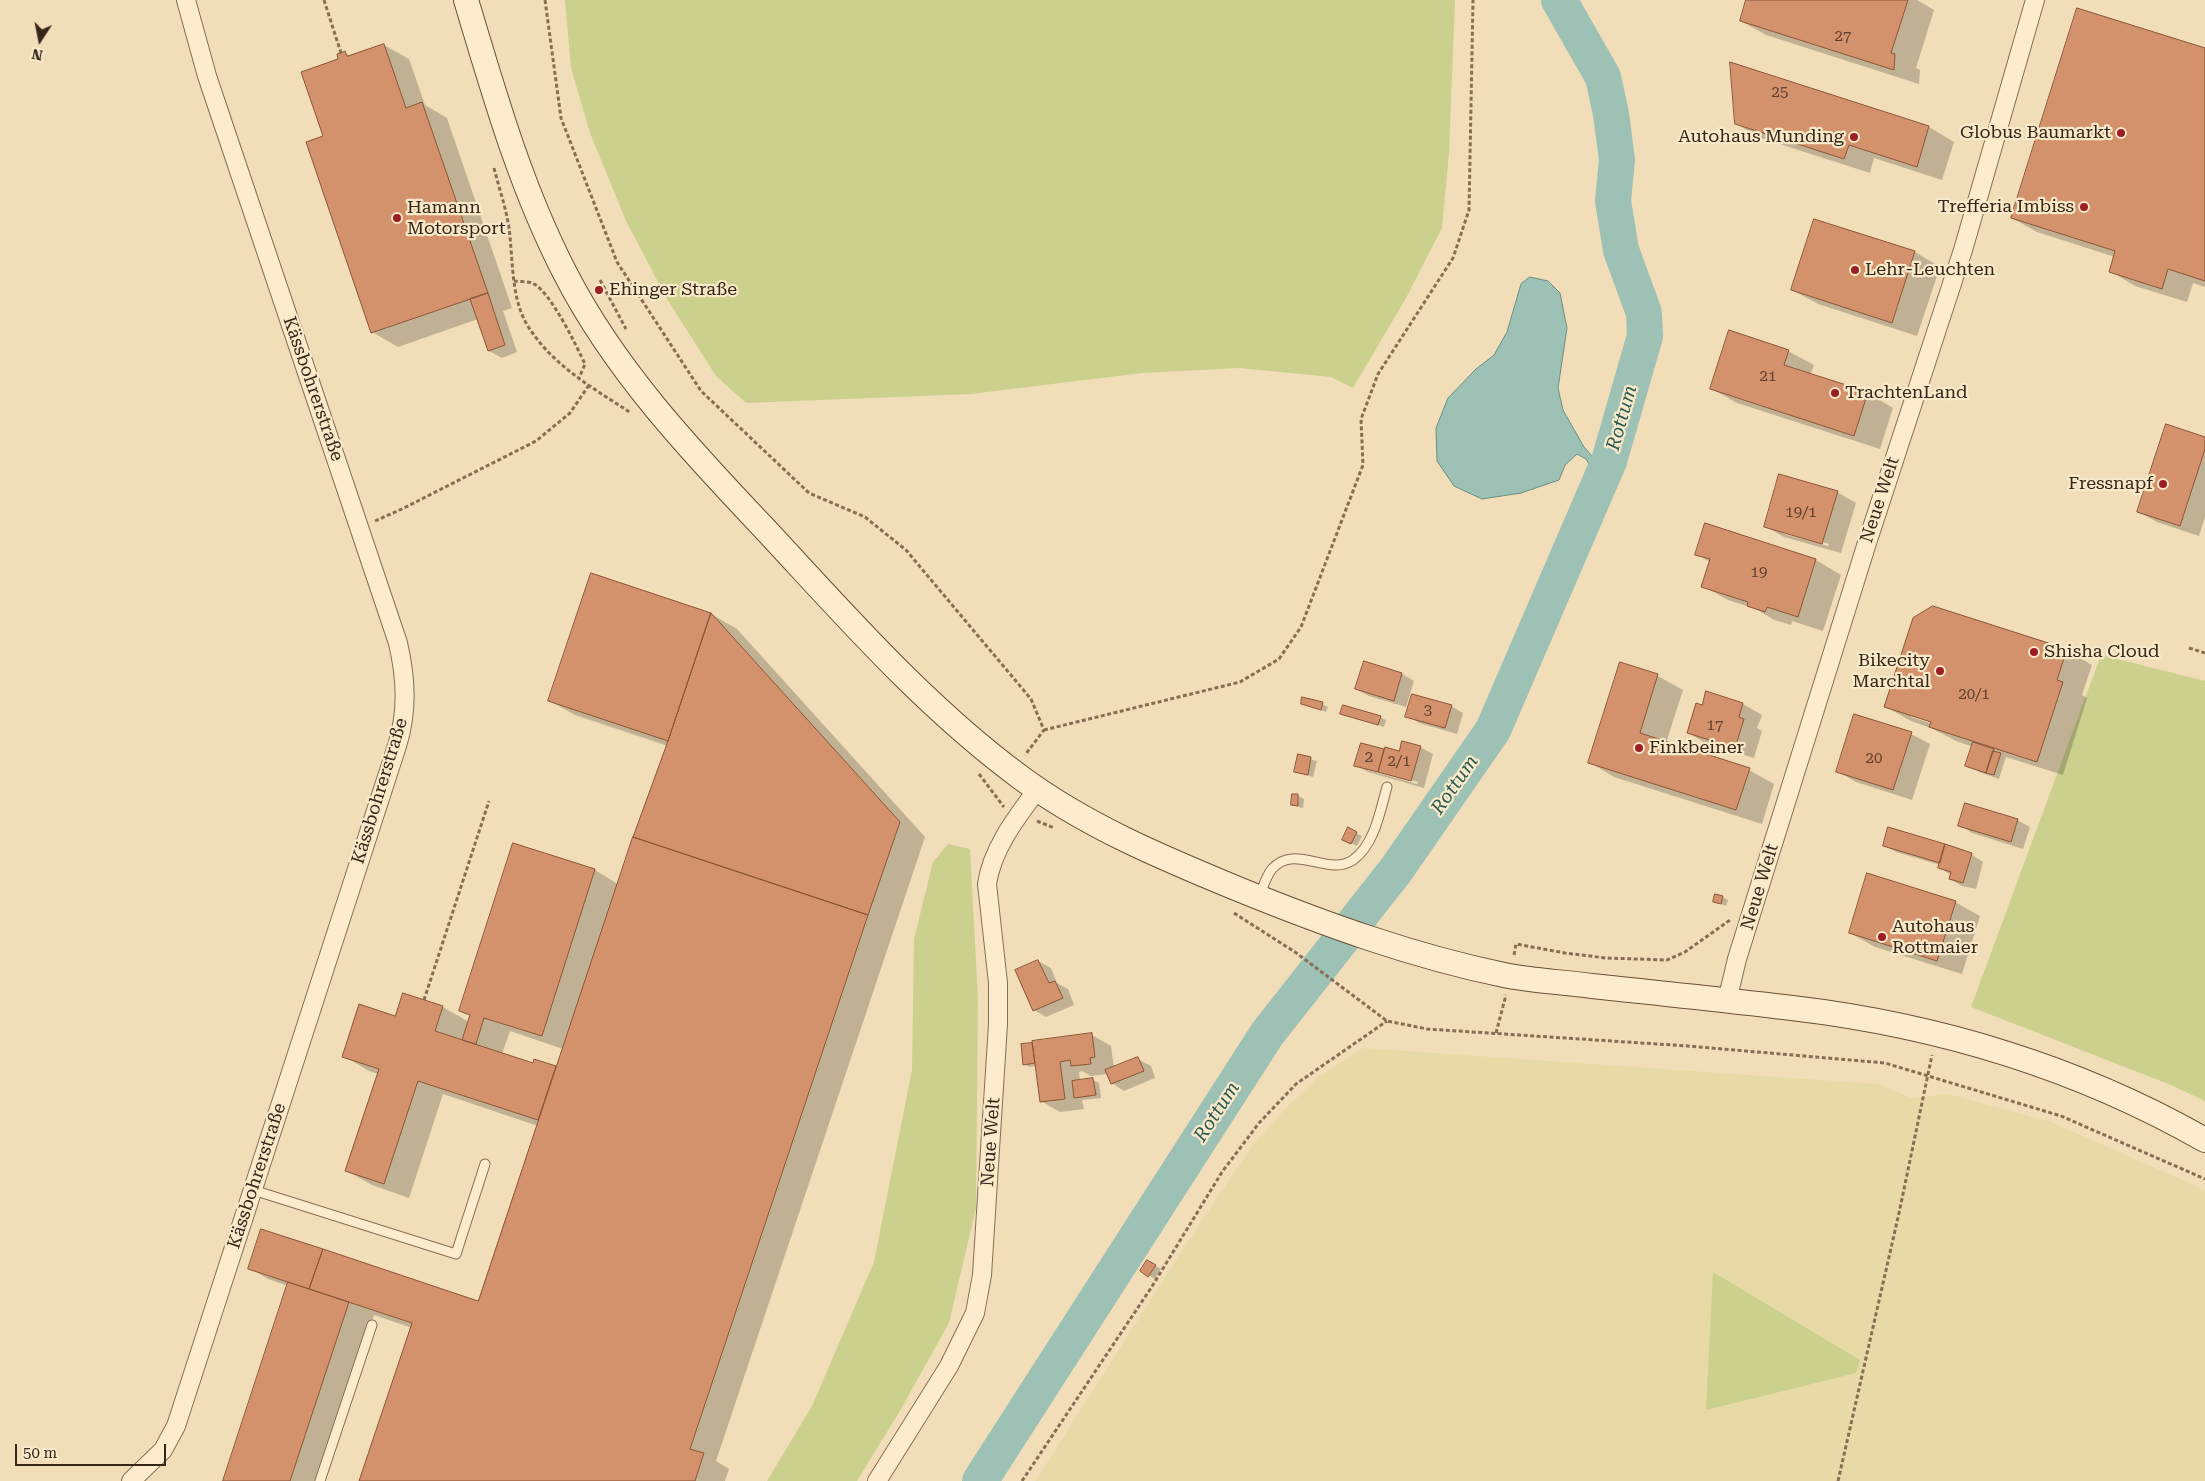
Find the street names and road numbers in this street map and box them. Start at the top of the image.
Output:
street label: Kässbohrerstraße [278,314,348,464]
street label: Neue Welt [1856,454,1904,546]
street label: Kässbohrerstraße [347,715,413,867]
street label: Neue Welt [1737,841,1783,933]
street label: Neue Welt [977,1097,1005,1187]
street label: Kässbohrerstraße [223,1101,291,1251]

